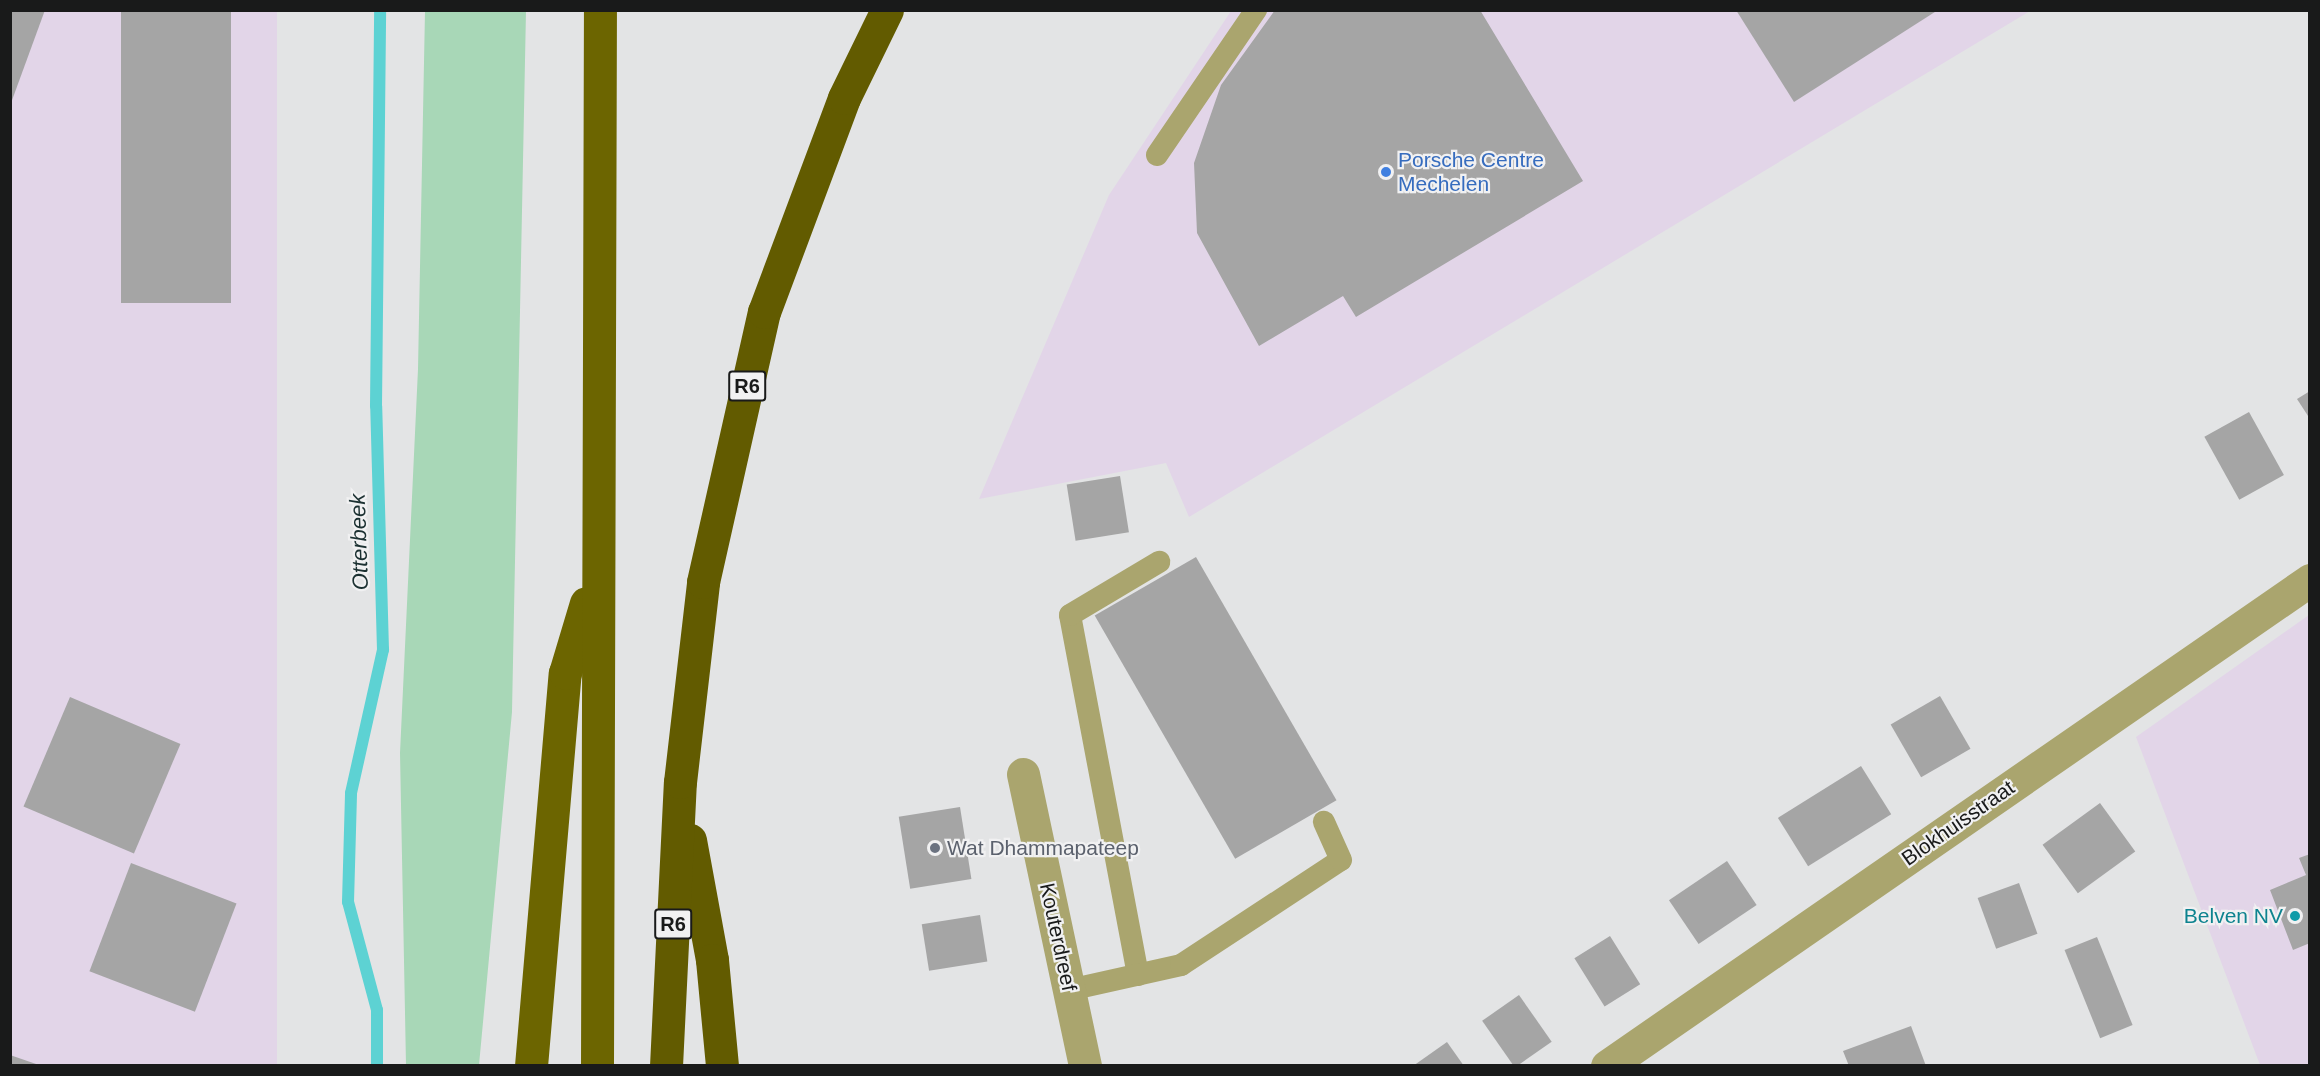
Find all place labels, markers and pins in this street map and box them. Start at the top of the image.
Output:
place label: Porsche Centre Mechelen [1398,147,1544,197]
marker: Porsche Centre Mechelen [1379,165,1393,179]
place label: Wat Dhammapateep [947,835,1139,861]
marker: Wat Dhammapateep [928,841,942,855]
place label: Belven NV [2184,903,2283,929]
marker: Belven NV [2288,909,2302,923]

